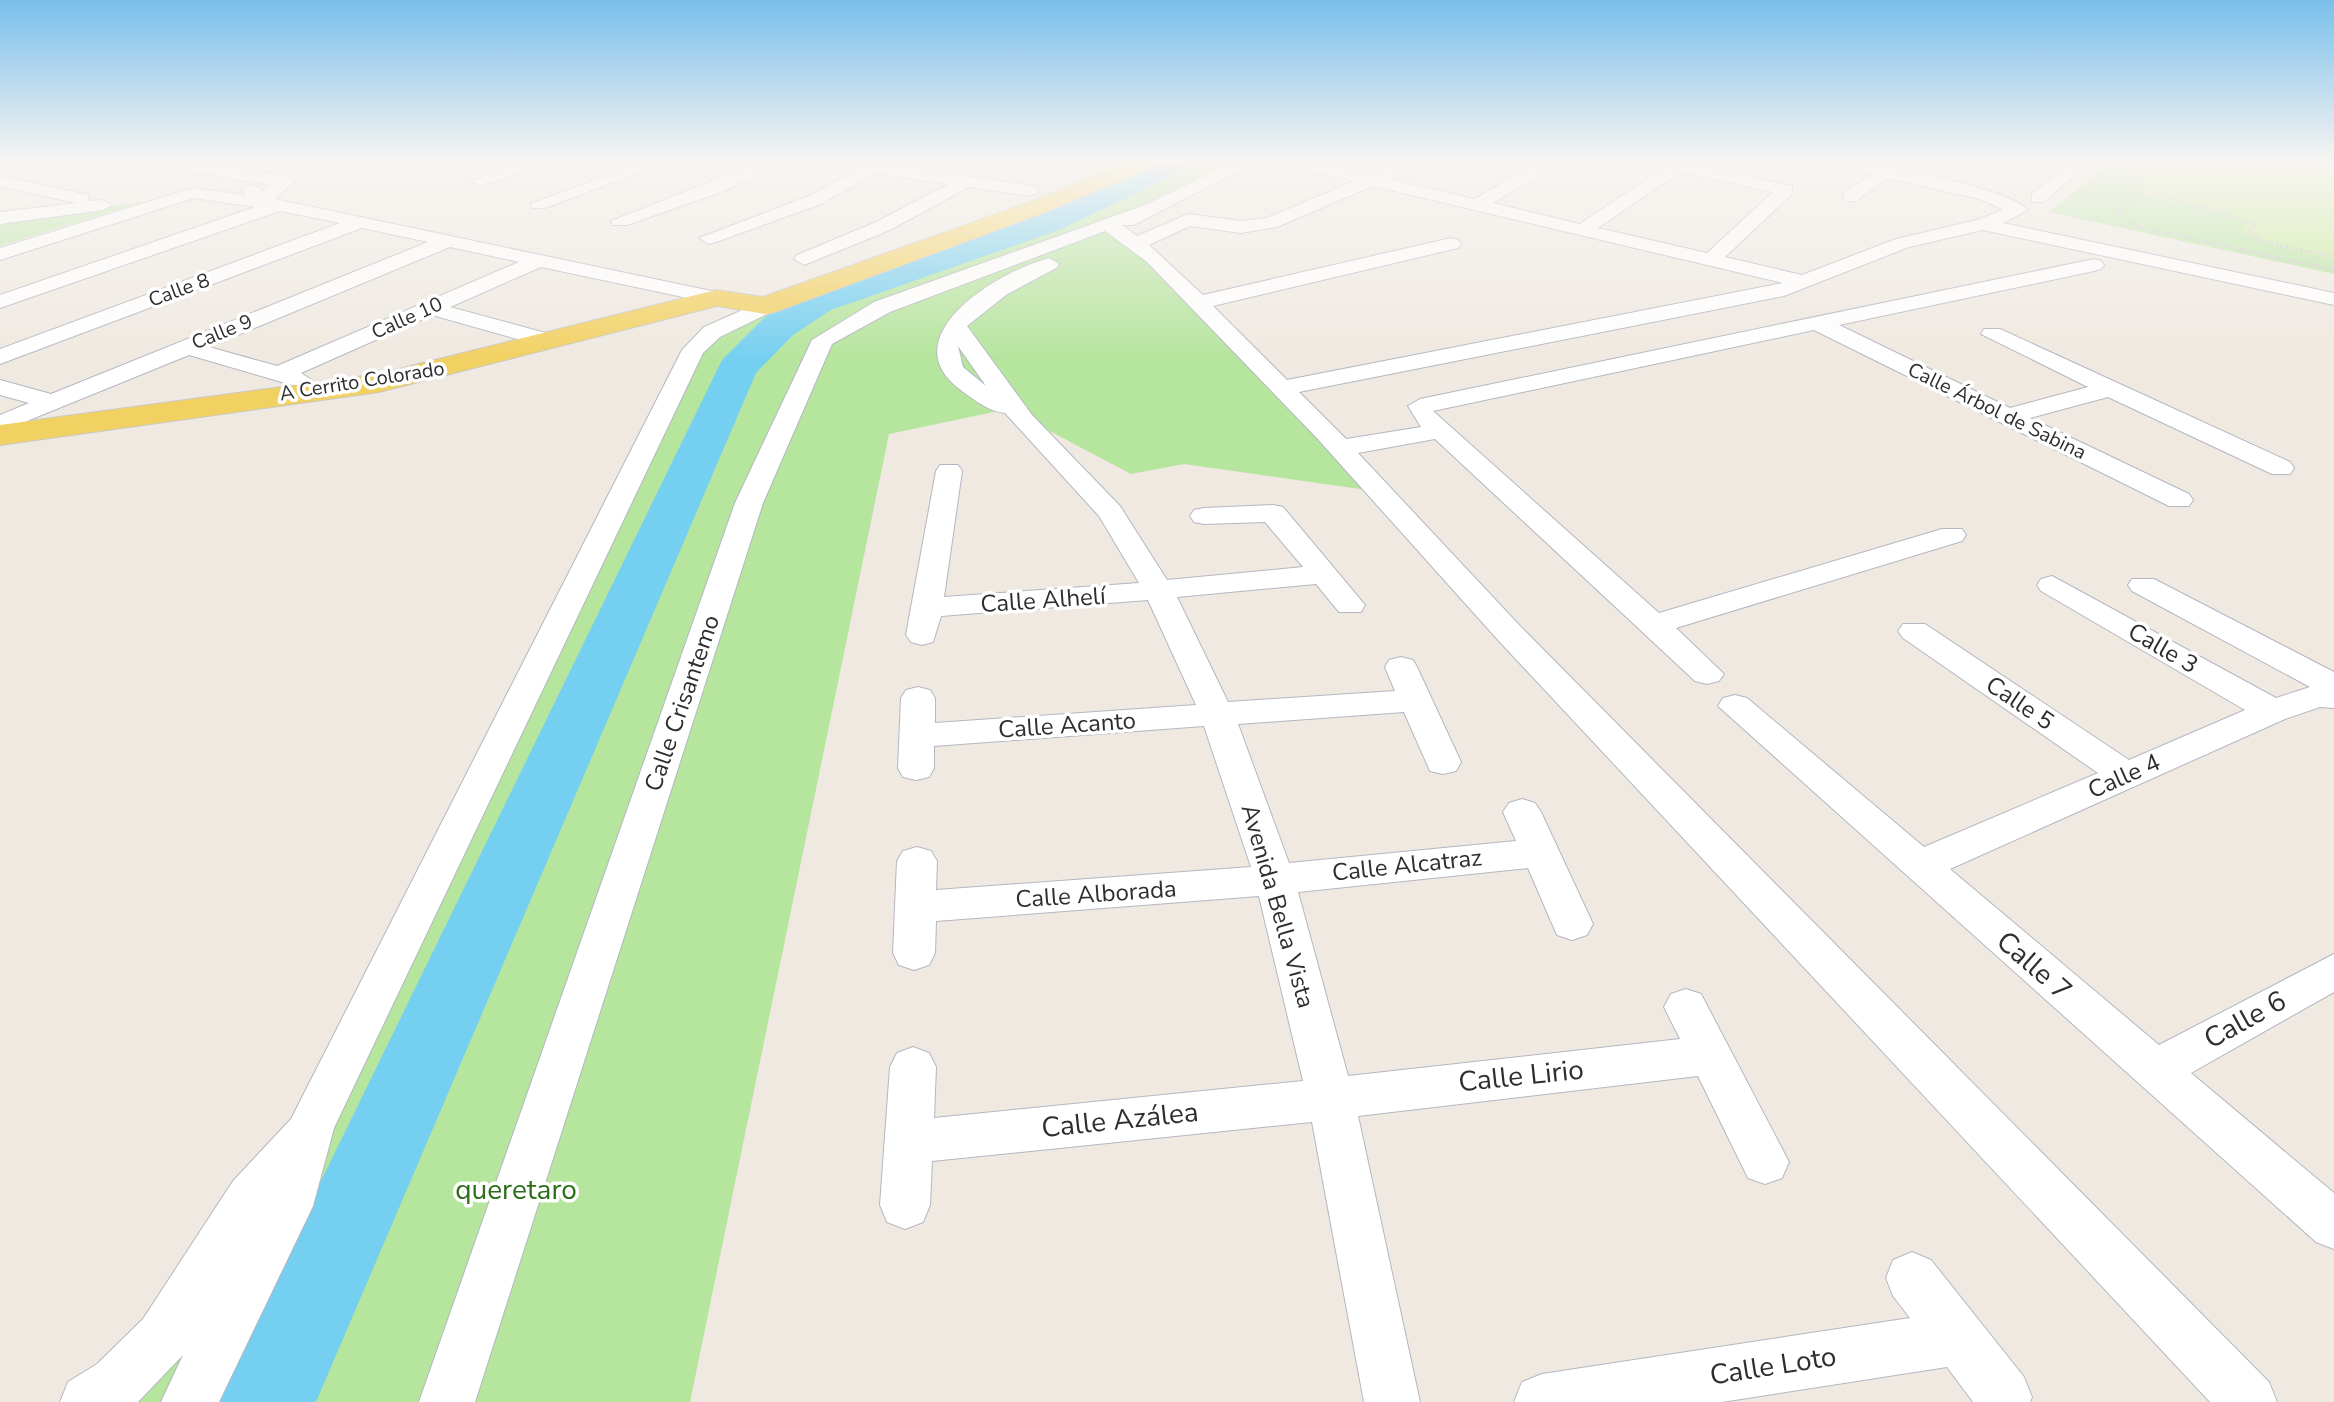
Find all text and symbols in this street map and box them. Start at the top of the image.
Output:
street label: Calle 8 [145,266,213,314]
street label: Calle 10 [367,290,447,346]
street label: Calle 9 [188,308,256,356]
street label: A Cerrito Colorado [278,355,446,407]
street label: Calle Árbol de Sabina [1903,356,2091,466]
street label: Calle Alhelí [979,580,1108,620]
street label: Calle Crisantemo [637,610,727,796]
street label: Calle 3 [2122,615,2204,681]
street label: Calle 5 [1980,669,2060,737]
street label: Calle Acanto [997,704,1137,746]
street label: Calle 4 [2083,746,2165,806]
street label: Avenida Bella Vista [1234,800,1322,1012]
street label: Calle Alcatraz [1331,841,1483,889]
street label: Calle Alborada [1014,872,1178,916]
street label: Calle 7 [1988,923,2080,1009]
street label: Calle 6 [2197,982,2293,1058]
street label: Calle Lirio [1457,1051,1585,1101]
street label: Calle Azálea [1040,1093,1200,1147]
park label: queretaro [455,1171,577,1209]
street label: Calle Loto [1707,1337,1839,1395]

